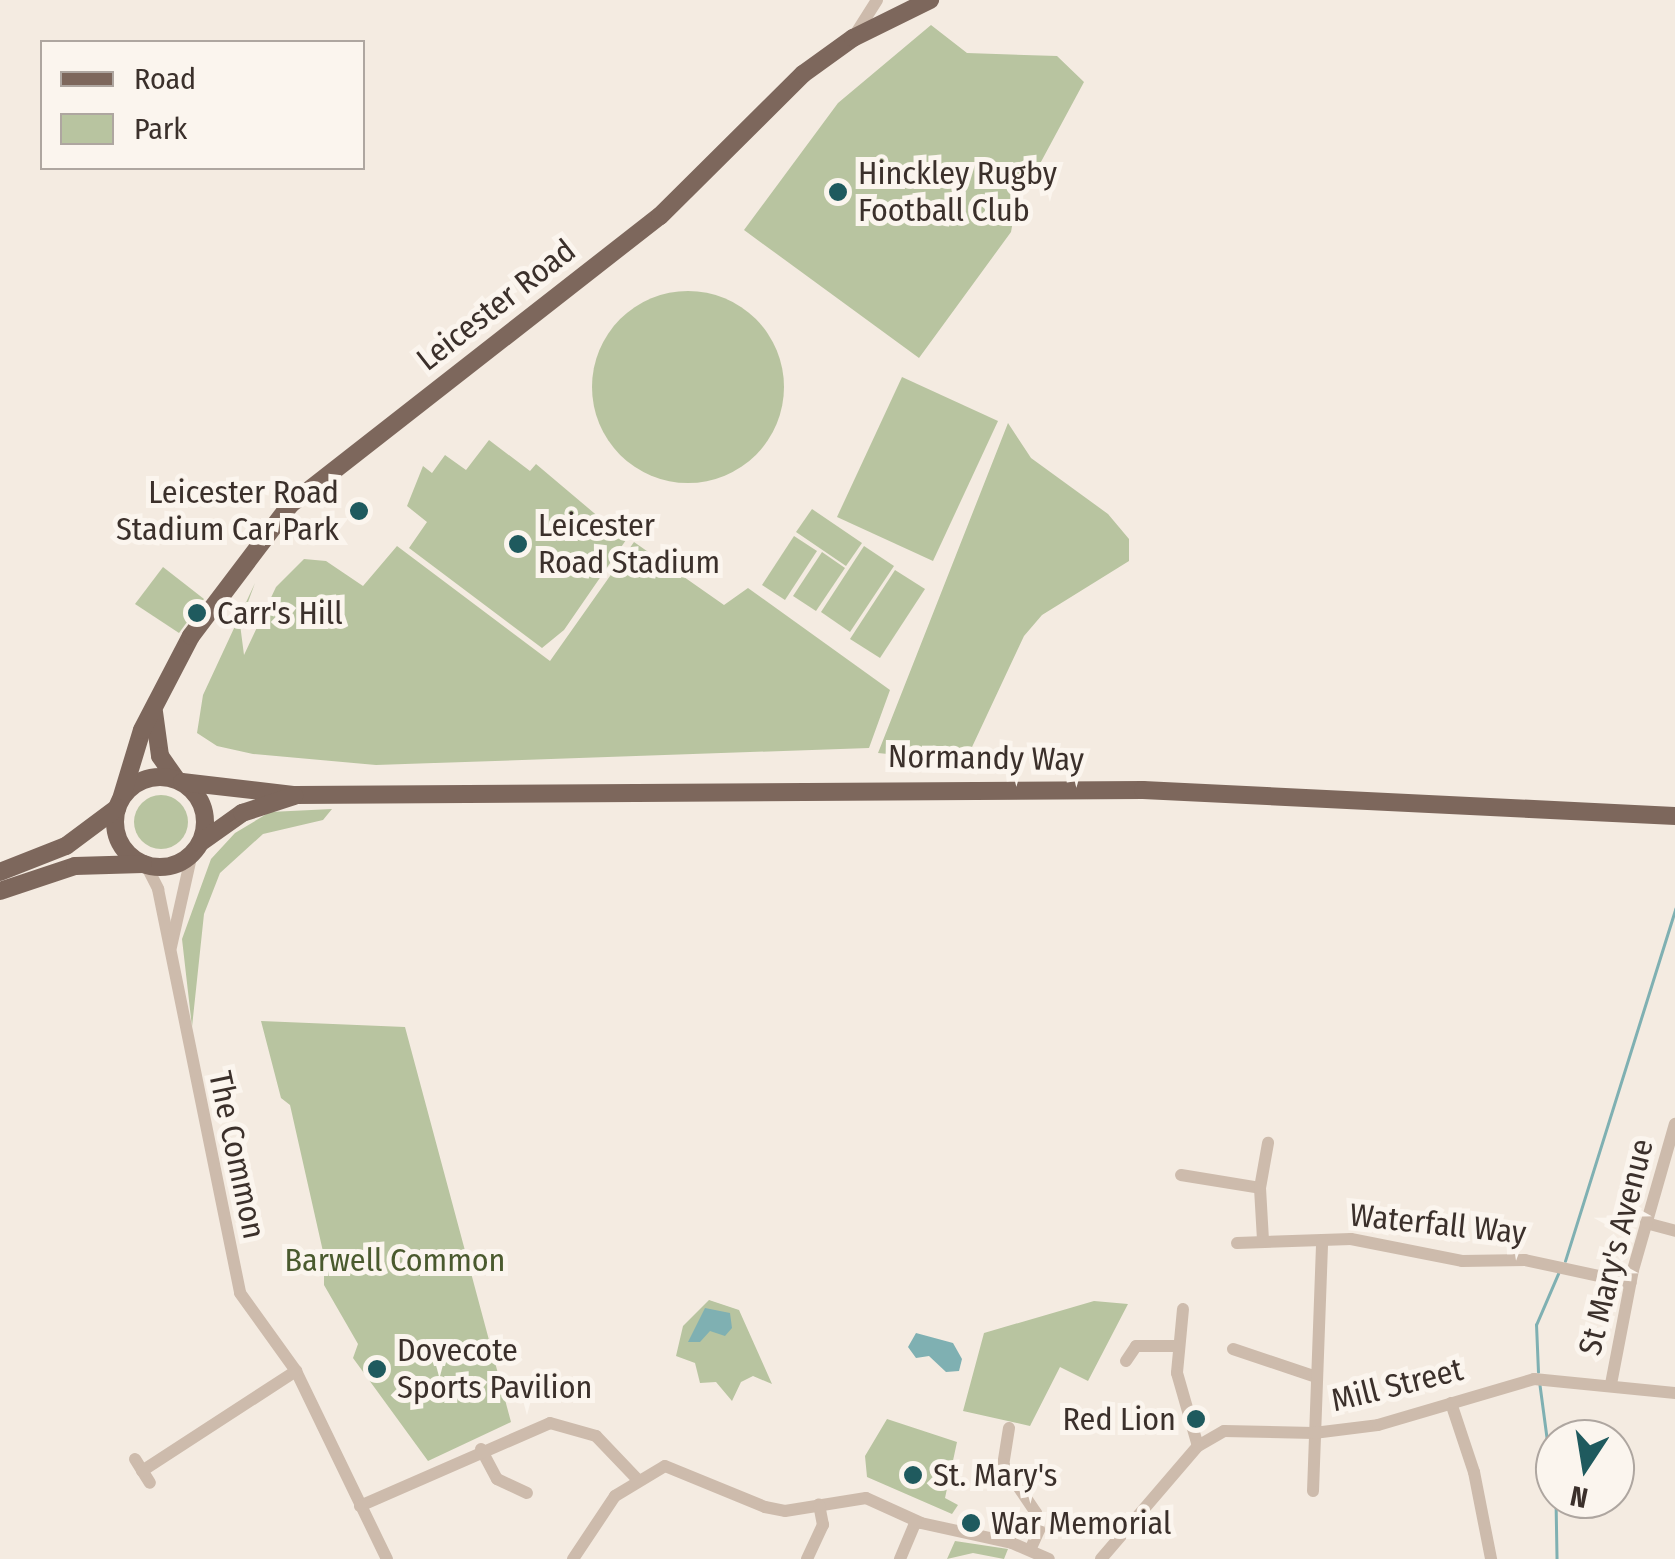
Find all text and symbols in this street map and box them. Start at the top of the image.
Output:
legend [40,40,365,170]
text: Road [134,61,196,97]
text: Park [134,111,187,147]
place label: Hinckley Rugby Football Club [858,155,1057,230]
marker: Hinckley Rugby Football Club [827,181,849,203]
street label: Leicester Road [409,231,583,379]
place label: Leicester Road Stadium Car Park [116,474,339,549]
marker: Leicester Road Stadium Car Park [348,500,370,522]
place label: Leicester Road Stadium [538,507,720,582]
marker: Leicester Road Stadium [507,533,529,555]
place label: Carr's Hill [217,594,343,632]
marker: Carr's Hill [186,602,208,624]
street label: Normandy Way [888,737,1084,779]
street label: The Common [201,1068,273,1242]
street label: St Mary's Avenue [1571,1135,1661,1359]
street label: Waterfall Way [1348,1196,1528,1252]
park label: Barwell Common [285,1241,505,1279]
place label: Dovecote Sports Pavilion [397,1332,592,1407]
street label: Mill Street [1327,1350,1467,1420]
marker: Dovecote Sports Pavilion [366,1358,388,1380]
place label: Red Lion [1063,1400,1176,1438]
marker: Red Lion [1185,1408,1207,1430]
north arrow [1535,1419,1635,1519]
place label: St. Mary's [933,1456,1057,1494]
marker: St. Mary's [902,1464,924,1486]
text: N [1567,1479,1591,1515]
place label: War Memorial [991,1504,1171,1542]
marker: War Memorial [960,1512,982,1534]

